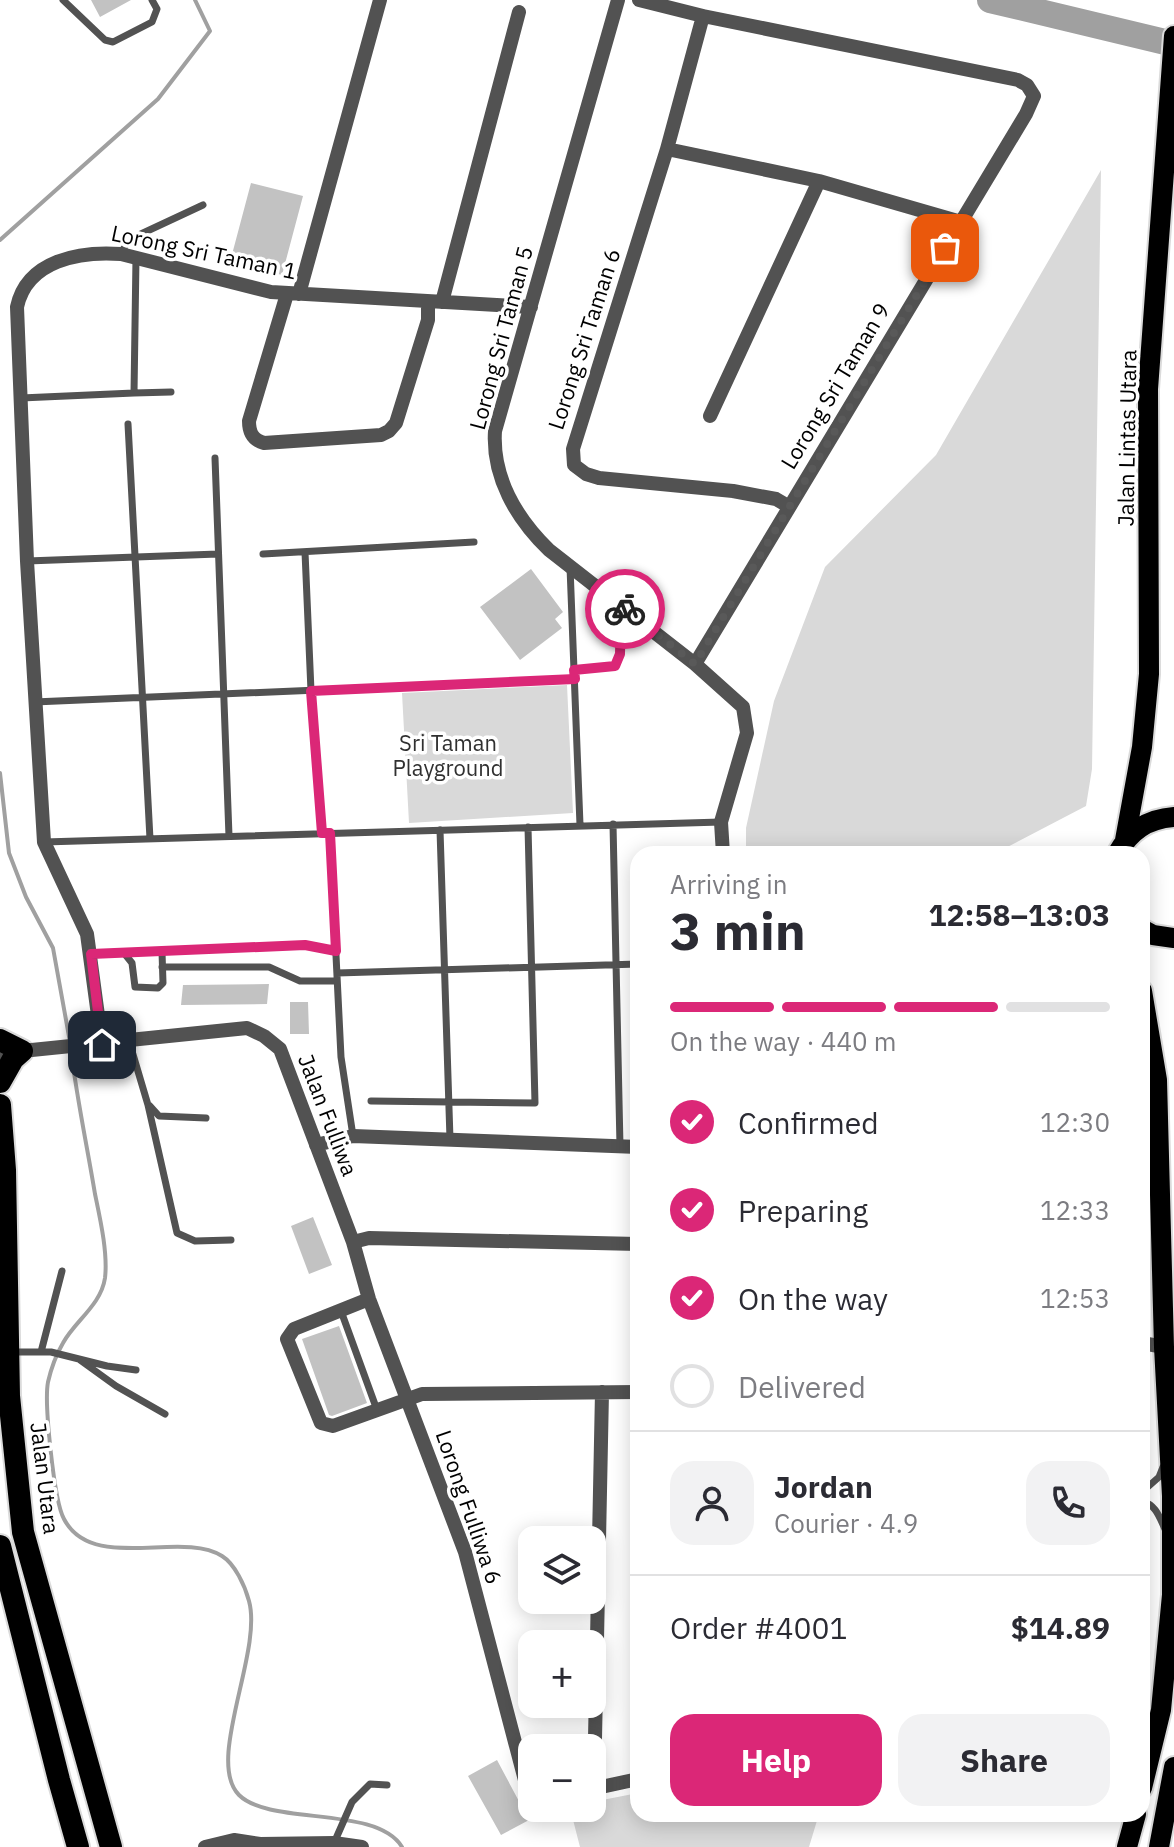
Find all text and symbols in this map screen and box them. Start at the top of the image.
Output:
pin [911,214,979,282]
street label: Lorong Sri Taman 1 [109,218,300,285]
icon: bag [923,226,967,270]
street label: Lorong Sri Taman 5 [462,243,539,433]
street label: Lorong Sri Taman 6 [541,245,627,433]
street label: Lorong Sri Taman 9 [773,297,896,474]
street label: Jalan Lintas Utara [1110,349,1143,527]
courier [585,569,665,649]
icon: bike [603,587,647,631]
park label: Sri Taman Playground [393,728,503,782]
text: Arriving in [670,867,787,901]
text: 12:58–13:03 [929,895,1110,934]
text: 3 min [670,897,806,964]
pin [68,1011,136,1079]
icon: home [80,1023,124,1067]
text: On the way · 440 m [670,1024,896,1058]
street label: Jalan Fulliwa [292,1050,365,1180]
icon: check [670,1100,714,1144]
text: Confirmed [738,1103,879,1142]
text: 12:30 [1040,1105,1110,1139]
icon: check [670,1188,714,1232]
text: Preparing [738,1191,868,1230]
text: 12:33 [1040,1193,1110,1227]
icon: check [670,1276,714,1320]
text: On the way [738,1279,888,1318]
text: 12:53 [1040,1281,1110,1315]
text: Delivered [738,1367,866,1406]
street label: Jalan Utara [24,1420,67,1536]
street label: Lorong Fulliwa 6 [430,1426,509,1588]
button: person [670,1461,754,1545]
button: phone [1026,1461,1110,1545]
text: Jordan [774,1467,873,1506]
text: Courier · 4.9 [774,1506,918,1540]
map controls [518,1526,606,1822]
button: layers [518,1526,606,1614]
text: Order #4001 [670,1608,847,1647]
text: $14.89 [1011,1608,1110,1647]
button: + [518,1630,606,1718]
button: Help [670,1714,882,1806]
button: Share [898,1714,1110,1806]
button: − [518,1734,606,1822]

